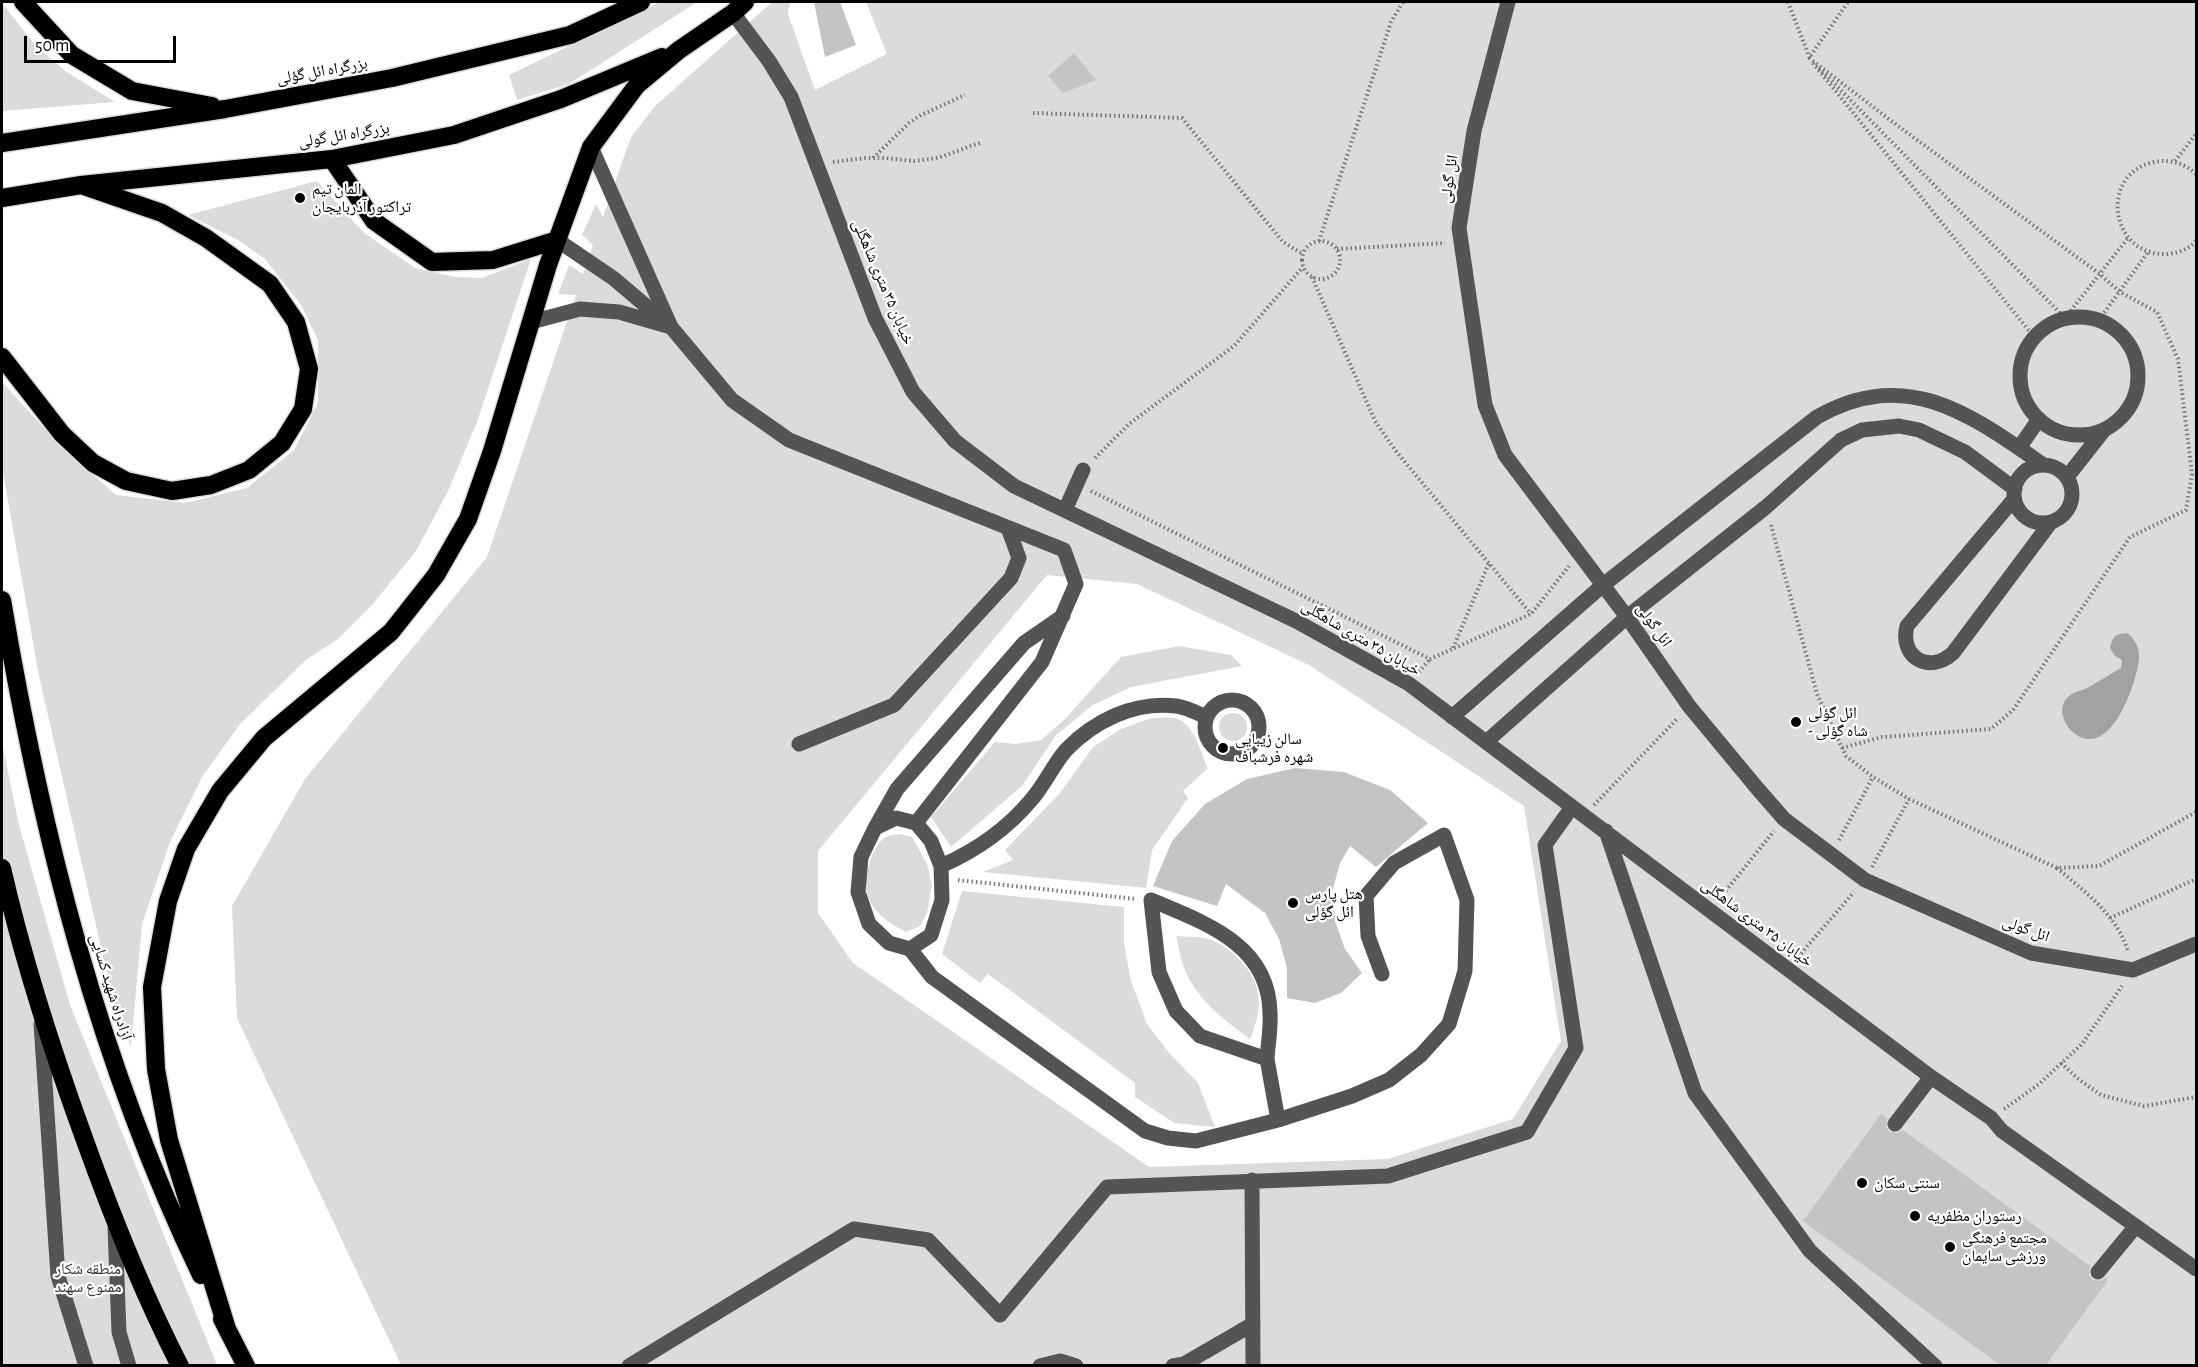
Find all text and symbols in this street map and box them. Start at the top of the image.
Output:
scale bar [27,24,178,62]
text: 50 m [35,37,69,55]
street label: بزرگراه ائل گؤلی [275,54,369,88]
street label: بزرگراه ائل گولی [297,118,391,152]
street label: ائل گولی [1436,153,1462,205]
place label: المان تیم تراکتور آذربایجان [312,179,411,217]
marker: المان تیم تراکتور آذربایجان [293,191,307,205]
street label: خیابان ۳۵ متری شاهگلی [848,216,918,348]
street label: خیابان ۳۵ متری شاهگلی [1298,596,1424,680]
street label: ائل گولی [1632,599,1676,651]
place label: ائل گؤلی - شاه گؤلی [1808,703,1868,741]
marker: ائل گؤلی - شاه گؤلی [1789,715,1803,729]
place label: سالن زیبایی شهره فرشباف [1235,729,1313,767]
marker: سالن زیبایی شهره فرشباف [1216,741,1230,755]
street label: خیابان ۳۵ متری شاهگلی [1698,875,1816,971]
place label: هتل پارس ائل گؤلی [1305,884,1363,922]
marker: هتل پارس ائل گؤلی [1286,896,1300,910]
street label: ائل گولی [2000,912,2052,946]
street label: آزادراه شهید کسایی [86,932,136,1042]
place label: سنتی سکان [1874,1173,1940,1193]
marker: سنتی سکان [1855,1176,1869,1190]
place label: رستوران مظفریه [1927,1206,2022,1226]
marker: رستوران مظفریه [1908,1209,1922,1223]
place label: مجتمع فرهنگی ورزشی سایمان [1962,1228,2047,1266]
marker: مجتمع فرهنگی ورزشی سایمان [1943,1240,1957,1254]
park label: منطقه شکار ممنوع سهند [54,1259,122,1297]

